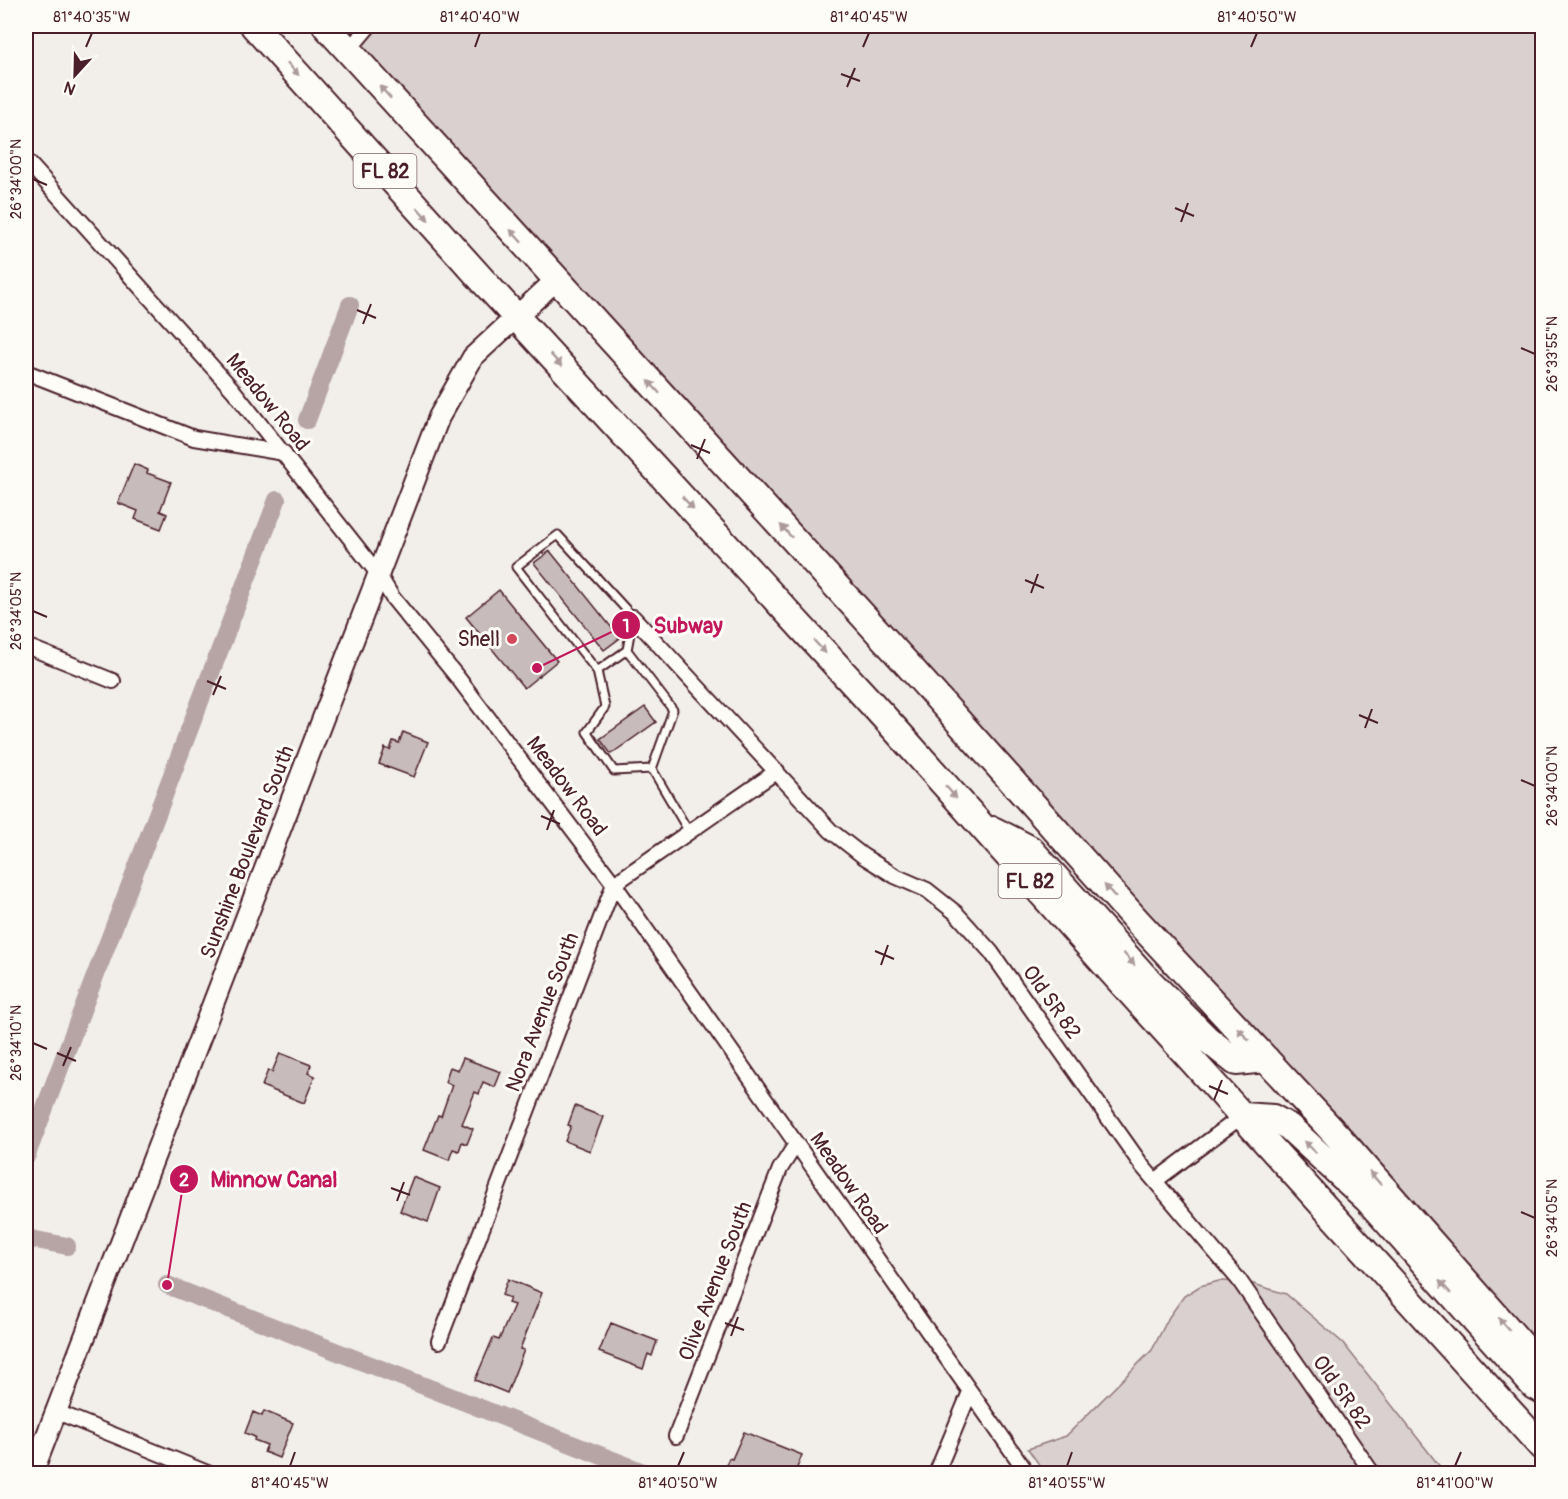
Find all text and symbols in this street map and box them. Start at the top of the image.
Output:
text: 81°40'35"W [53,8,131,27]
text: 81°40'40"W [440,8,520,27]
text: 81°40'45"W [830,8,908,27]
text: 81°40'50"W [1217,8,1297,27]
north arrow [45,45,105,105]
one-way arrow [286,61,299,76]
text: N [61,77,79,99]
one-way arrow [379,85,392,100]
text: 26°34'00"N [7,139,26,219]
road number: FL 82 [354,154,416,188]
one-way arrow [416,207,430,221]
one-way arrow [509,229,523,244]
text: 26°33'55"N [1543,316,1562,392]
street label: Meadow Road [220,348,315,457]
one-way arrow [549,352,563,367]
one-way arrow [648,380,661,395]
one-way arrow [681,496,695,511]
one-way arrow [780,524,793,539]
text: 26°34'05"N [7,572,26,650]
callout: Subway [611,605,734,645]
text: Subway [653,612,723,640]
text: 1 [622,615,630,638]
place label: Shell [458,626,500,653]
marker: Shell [505,632,519,646]
one-way arrow [813,639,826,654]
street label: Meadow Road [520,731,613,842]
street label: Sunshine Boulevard South [194,742,301,963]
text: 26°34'00"N [1543,746,1562,826]
one-way arrow [944,784,958,799]
road number: FL 82 [998,864,1062,898]
one-way arrow [1104,884,1117,899]
street label: Nora Avenue South [500,929,585,1096]
one-way arrow [1122,952,1136,967]
street label: Old SR 82 [1016,960,1087,1045]
text: 26°34'10"N [7,1005,26,1081]
one-way arrow [1236,1027,1250,1042]
street label: Meadow Road [804,1127,894,1240]
one-way arrow [1303,1140,1317,1154]
callout: Minnow Canal [169,1159,350,1199]
text: Minnow Canal [210,1166,338,1194]
text: 2 [179,1169,189,1192]
one-way arrow [1369,1171,1382,1186]
text: 26°34'05"N [1543,1179,1562,1257]
street label: Olive Avenue South [673,1198,758,1365]
one-way arrow [1439,1280,1452,1295]
one-way arrow [1498,1317,1511,1332]
street label: Old SR 82 [1306,1350,1377,1435]
text: 81°40'45"W [251,1474,329,1493]
text: 81°40'50"W [638,1474,718,1493]
text: 81°40'55"W [1028,1474,1106,1493]
text: 81°41'00"W [1417,1474,1494,1493]

